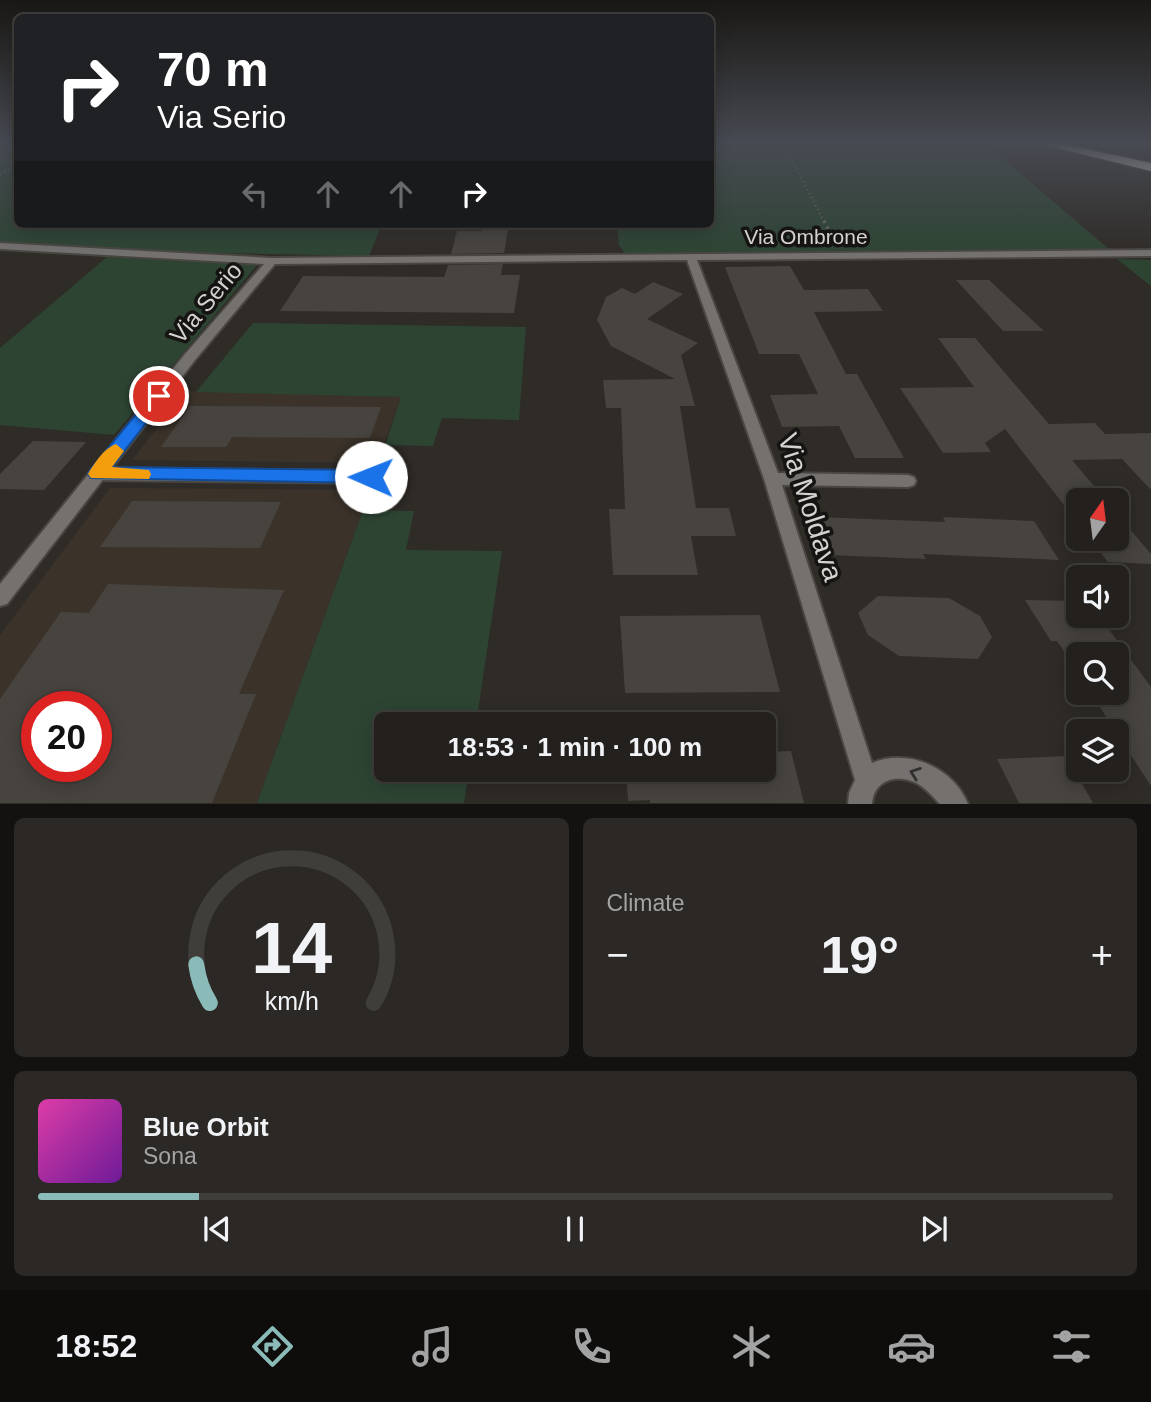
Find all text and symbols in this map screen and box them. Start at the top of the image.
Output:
icon: right [42,42,133,133]
text: 70 m [157,42,269,96]
text: Via Serio [157,99,286,135]
icon: left [236,175,274,213]
icon: ahead [309,175,347,213]
icon: ahead [382,175,420,213]
icon: right [455,175,493,213]
street label: Via Ombrone [744,225,868,248]
street label: Via Serio [164,257,247,348]
pin [129,366,189,426]
icon: arrive [140,377,178,415]
street label: Via Moldava [772,429,849,585]
position arrow [334,440,408,514]
north arrow [1066,488,1129,551]
map controls [1066,488,1129,782]
button: sound [1066,565,1129,628]
button: search [1066,642,1129,705]
speed limit sign: 20 [21,691,112,782]
button: layers [1066,719,1129,782]
text: 18:53 · 1 min · 100 m [448,732,702,762]
one-way arrow [909,767,922,781]
text: Climate [607,890,684,916]
text: 14 [251,908,332,989]
text: 19° [820,926,899,984]
text: − [607,934,629,976]
text: + [1091,934,1113,976]
text: km/h [264,987,318,1015]
text: Blue Orbit [143,1112,269,1142]
text: Sona [143,1143,197,1169]
icon: previous [198,1210,236,1248]
icon: pause [556,1210,594,1248]
icon: next [915,1210,953,1248]
icon: directions [248,1322,297,1371]
icon: music [408,1322,457,1371]
icon: phone [567,1322,616,1371]
icon: climate [727,1322,776,1371]
icon: car [887,1322,936,1371]
icon: filters [1047,1322,1096,1371]
text: 18:52 [55,1328,137,1364]

